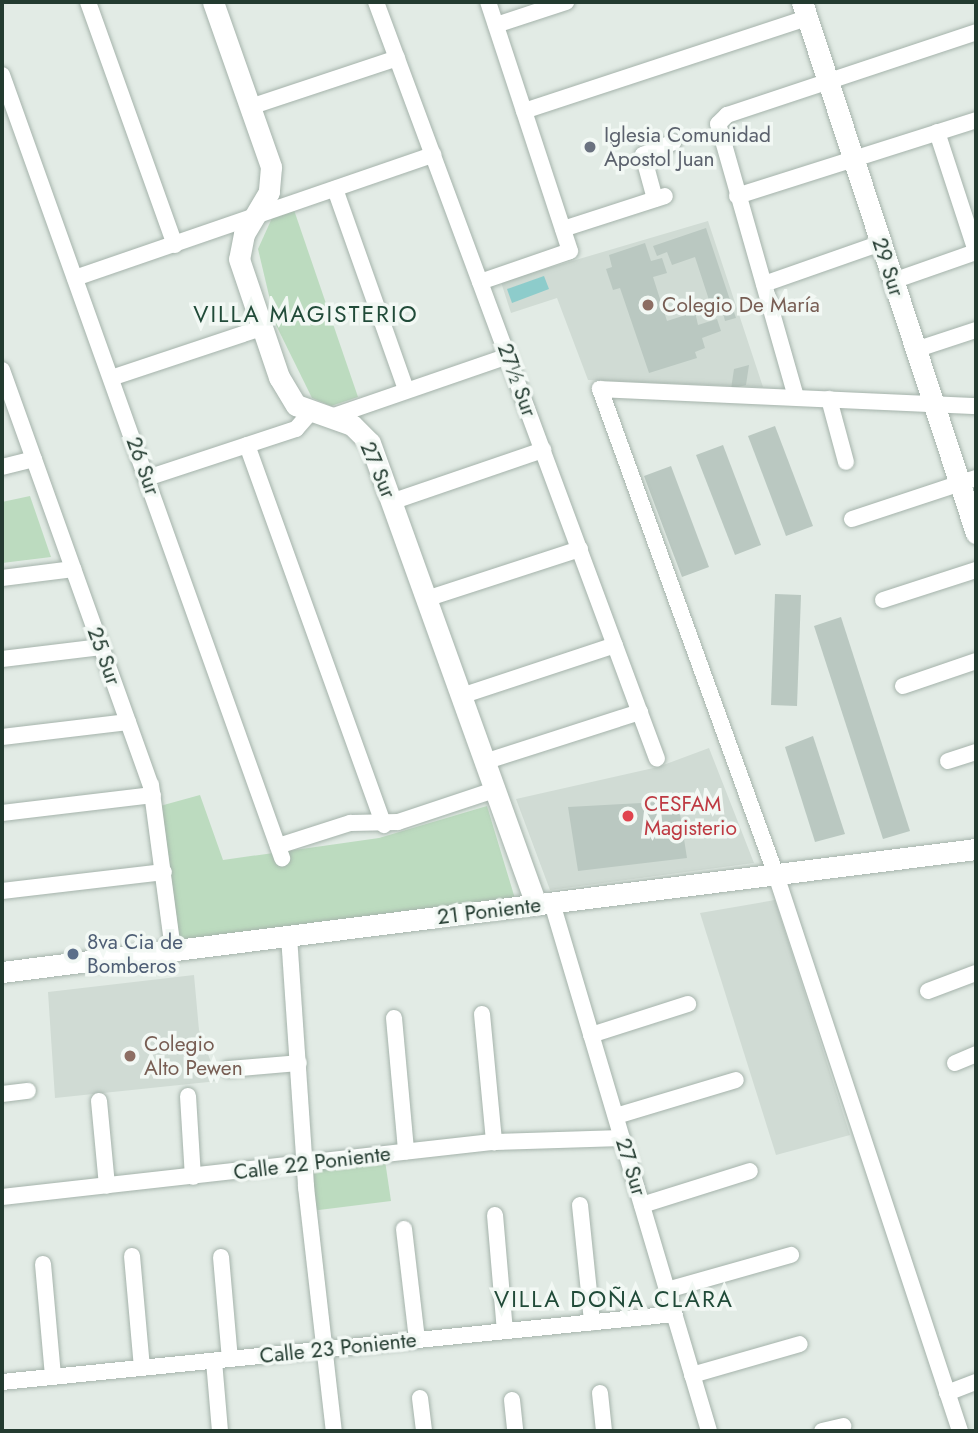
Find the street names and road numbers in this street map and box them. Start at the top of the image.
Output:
street label: 29 Sur [867,235,909,299]
street label: 27½ Sur [492,340,542,420]
street label: 26 Sur [121,433,165,499]
street label: 27 Sur [355,438,401,502]
street label: 25 Sur [82,624,126,688]
street label: 21 Poniente [436,892,542,930]
street label: 27 Sur [610,1135,652,1199]
street label: Calle 22 Poniente [232,1141,392,1185]
street label: Calle 23 Poniente [258,1327,418,1369]

